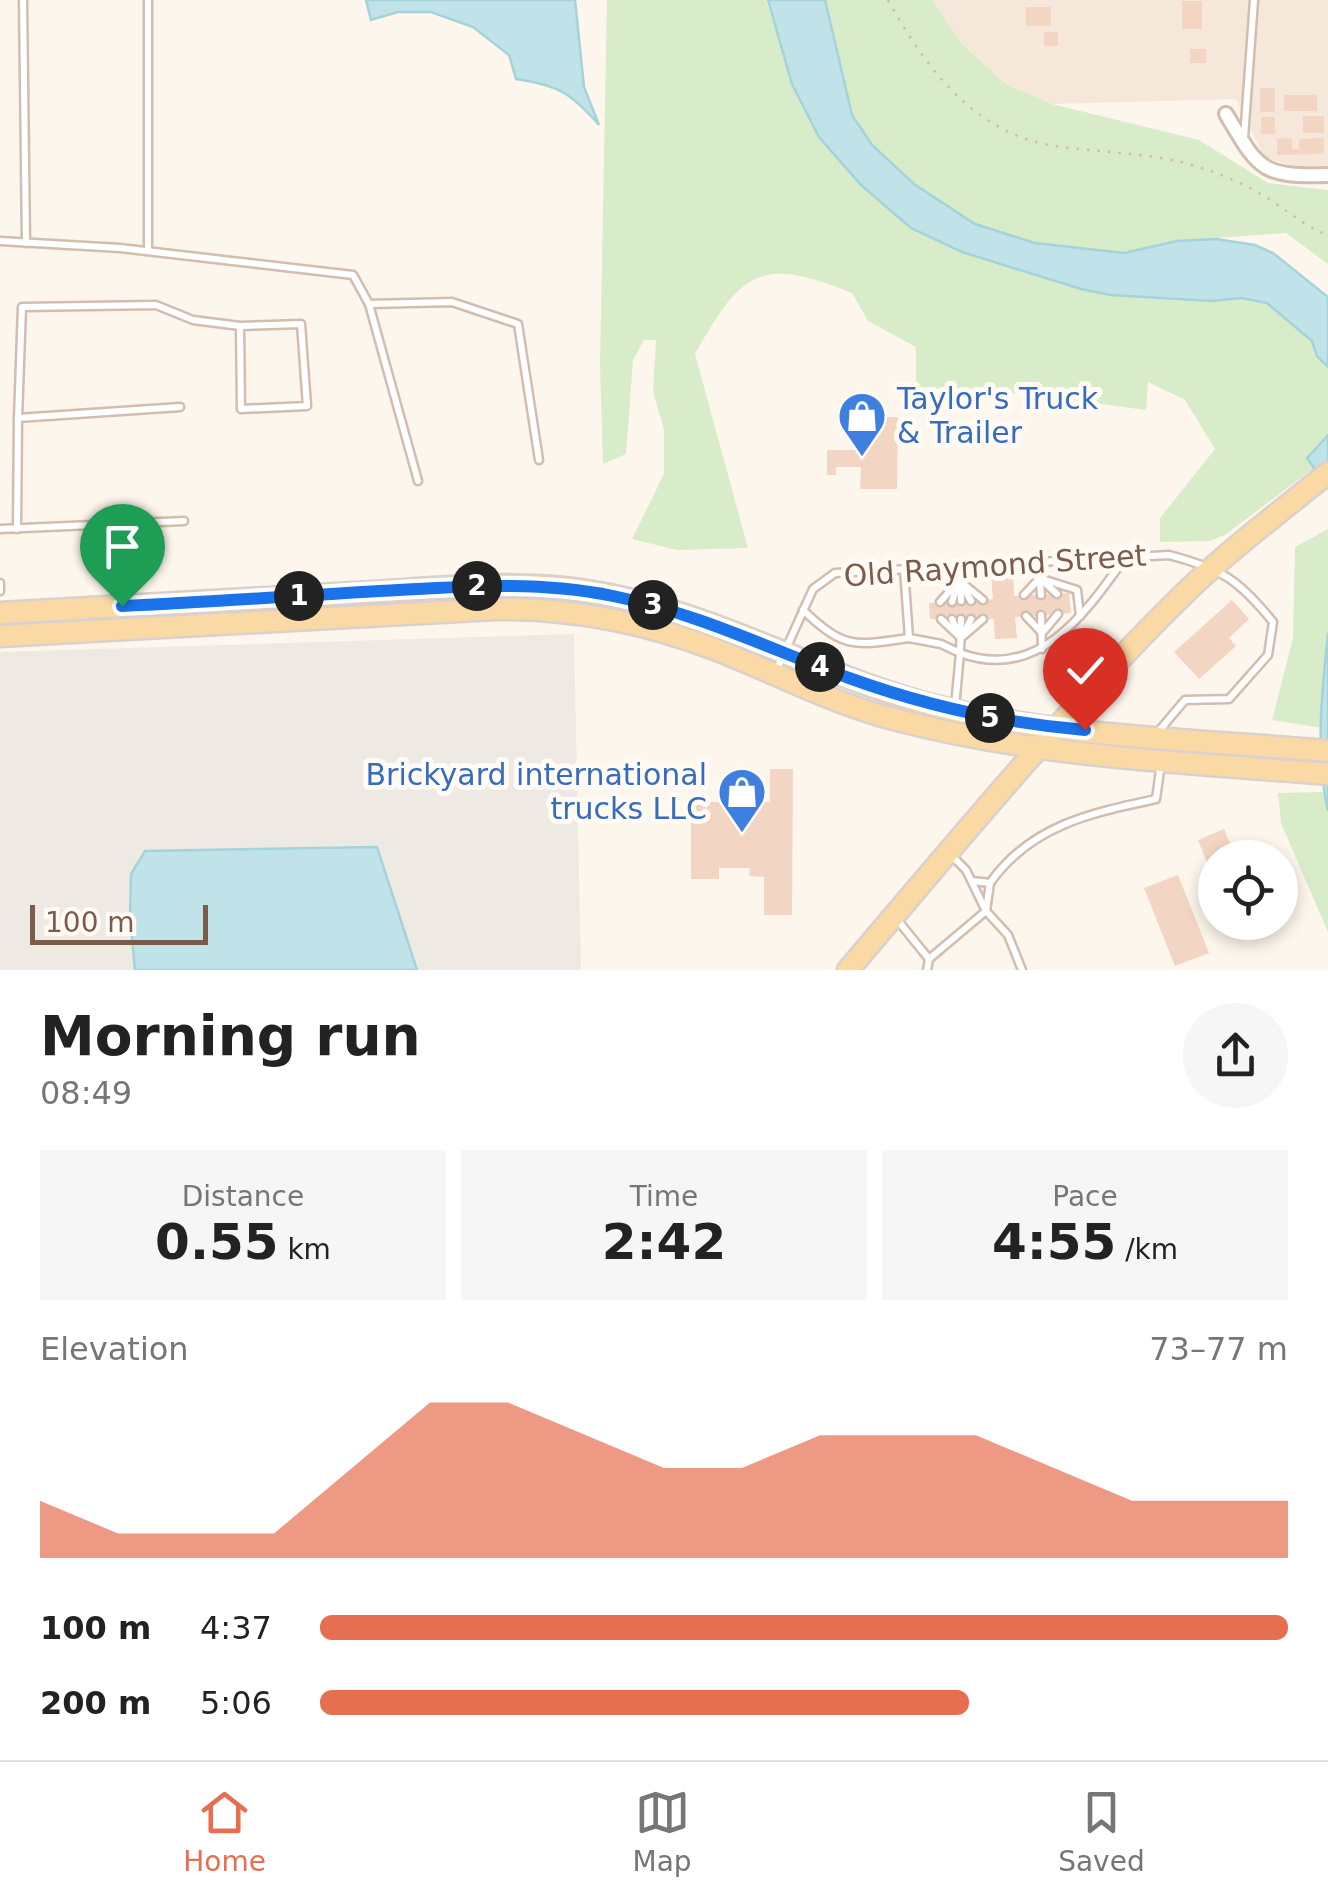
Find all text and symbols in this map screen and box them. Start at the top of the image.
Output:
place label: Taylor's Truck & Trailer [896,381,1099,450]
shop icon: Taylor's Truck & Trailer [836,390,888,458]
pin [80,504,165,607]
icon: arrive [95,519,150,574]
street label: Old Raymond Street [843,537,1148,594]
pin: 2 [452,561,502,611]
text: 2 [467,569,487,602]
pin: 1 [274,571,324,621]
text: 1 [289,579,309,612]
pin: 3 [628,580,678,630]
text: 3 [643,588,663,621]
pin [1043,628,1128,731]
pin: 4 [795,642,845,692]
icon: check [1058,643,1113,698]
text: 4 [810,650,830,683]
pin: 5 [965,693,1015,743]
text: 5 [980,701,1000,734]
place label: Brickyard international trucks LLC [365,757,707,826]
shop icon: Brickyard international trucks LLC [716,766,768,834]
map controls [1198,840,1298,940]
button: locate [1198,840,1298,940]
scale bar [30,900,208,944]
text: 100 m [45,906,135,939]
button: share [1183,1003,1288,1108]
text: Morning run [40,1004,421,1068]
text: 08:49 [40,1074,132,1112]
text: Distance [182,1180,304,1213]
text: Time [630,1180,698,1213]
text: Pace [1052,1180,1118,1213]
text: 0.55 [155,1213,278,1271]
text: 2:42 [602,1213,726,1271]
text: 4:55 [992,1213,1116,1271]
text: km [278,1233,331,1266]
text: /km [1116,1233,1178,1266]
text: Elevation [40,1330,189,1368]
text: 73–77 m [1149,1330,1288,1368]
text: 100 m [40,1609,151,1647]
text: 4:37 [200,1609,272,1647]
text: 200 m [40,1684,151,1722]
text: 5:06 [200,1684,272,1722]
tab: Home [183,1785,266,1878]
tab: Map [633,1785,692,1878]
tab: Saved [1058,1785,1145,1878]

